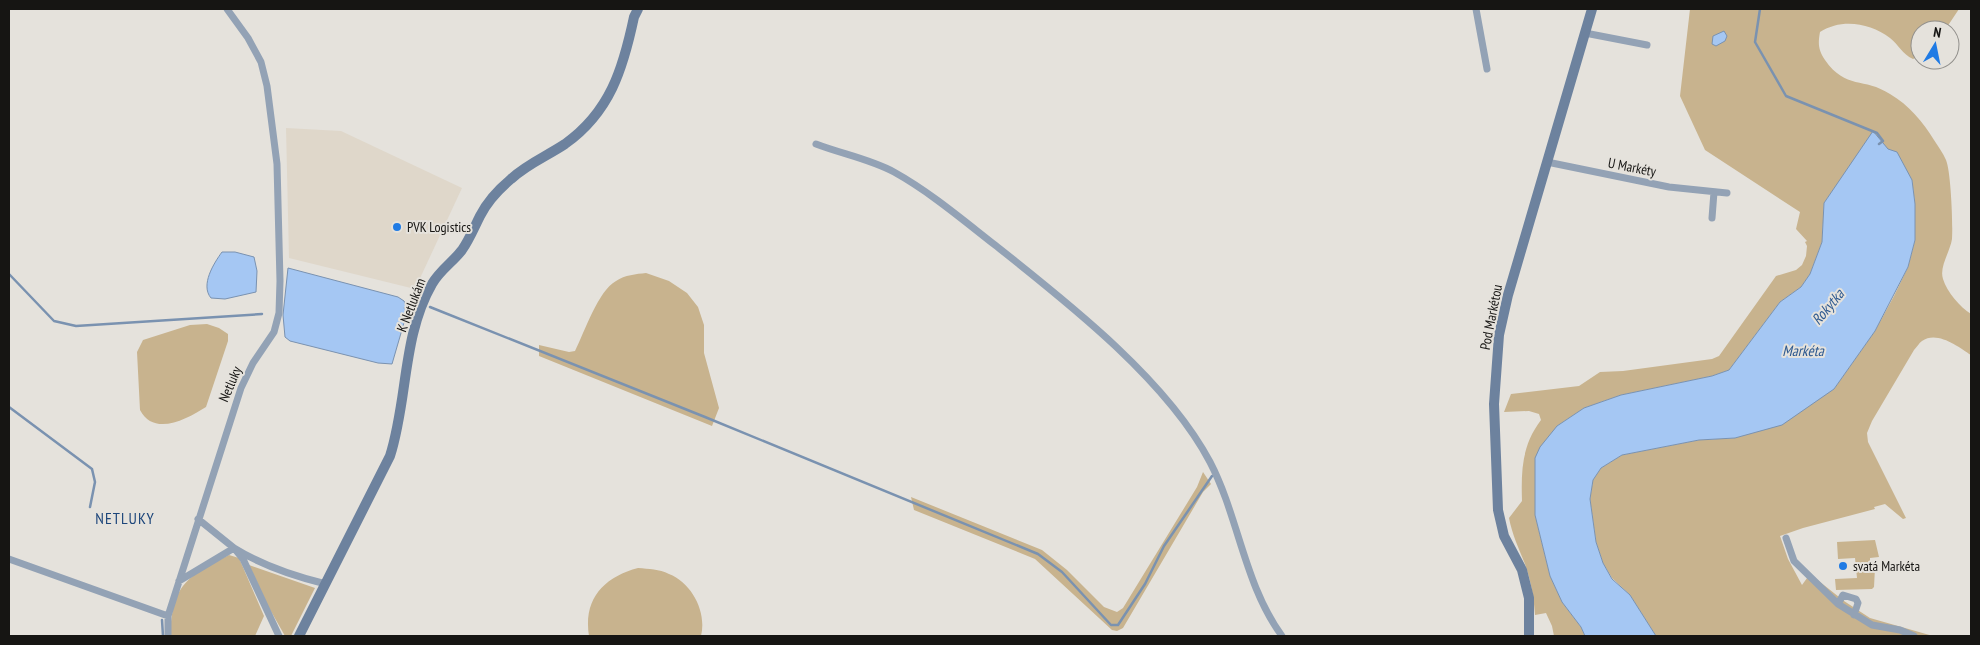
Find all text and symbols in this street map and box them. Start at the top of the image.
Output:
north arrow [1910,20,1960,70]
text: N [1932,23,1943,42]
street label: U Markéty [1606,154,1658,181]
place label: PVK Logistics [407,218,471,236]
marker: PVK Logistics [391,221,403,233]
street label: K Netlukám [393,276,429,334]
street label: Pod Markétou [1476,283,1506,351]
water label: Rokytka [1807,284,1849,328]
water label: Markéta [1782,341,1825,360]
street label: Netluky [214,363,246,405]
district label: NETLUKY [95,508,155,528]
place label: svatá Markéta [1853,557,1920,575]
marker: svatá Markéta [1837,560,1849,572]

